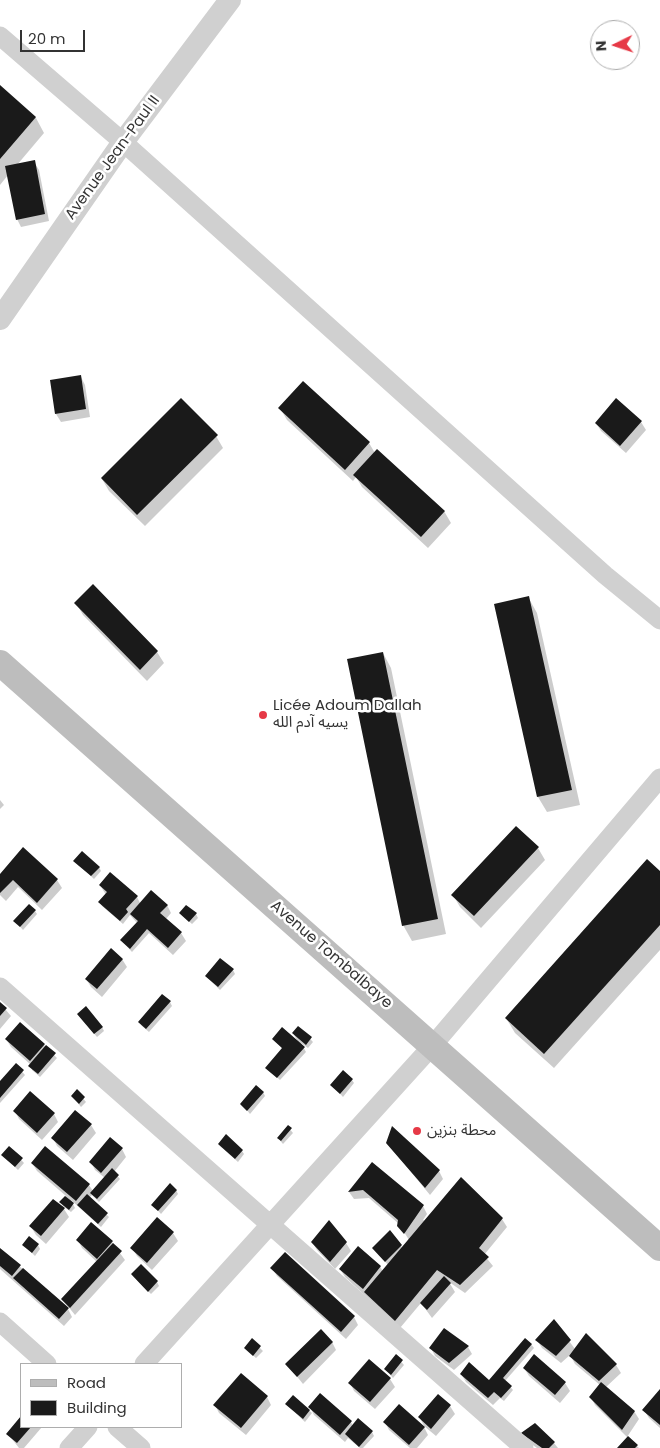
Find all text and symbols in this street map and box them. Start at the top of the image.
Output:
scale bar [22,20,88,52]
north arrow [590,20,640,70]
text: 20 m [28,28,66,49]
text: N [591,40,611,52]
street label: Avenue Jean-Paul II [62,92,164,224]
place label: Licée Adoum Dallah يسيه آدم الله [273,697,422,732]
marker: Licée Adoum Dallah يسيه آدم الله [257,709,269,721]
street label: Avenue Tombalbaye [266,897,396,1013]
place label: محطة بنزين [427,1122,496,1140]
marker: محطة بنزين [411,1125,423,1137]
legend [20,1363,182,1428]
text: Road [67,1372,106,1393]
text: Building [67,1397,127,1418]

